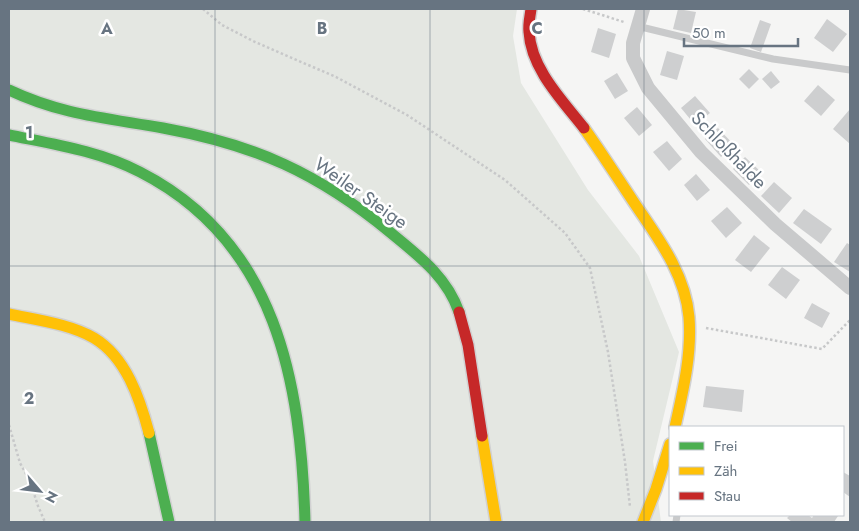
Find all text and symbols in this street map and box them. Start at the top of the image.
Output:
scale bar [684,15,798,47]
text: A [100,17,113,40]
text: B [317,17,327,40]
text: C [531,17,543,40]
text: 50 m [692,22,726,44]
street label: Schloßhalde [685,105,773,195]
text: 1 [25,121,33,144]
street label: Weiler Steige [309,151,413,235]
text: 2 [24,387,34,410]
legend [669,426,844,516]
text: Frei [714,435,738,457]
text: Zäh [714,460,737,482]
north arrow [15,466,65,516]
text: Stau [714,485,741,507]
text: N [40,487,63,507]

